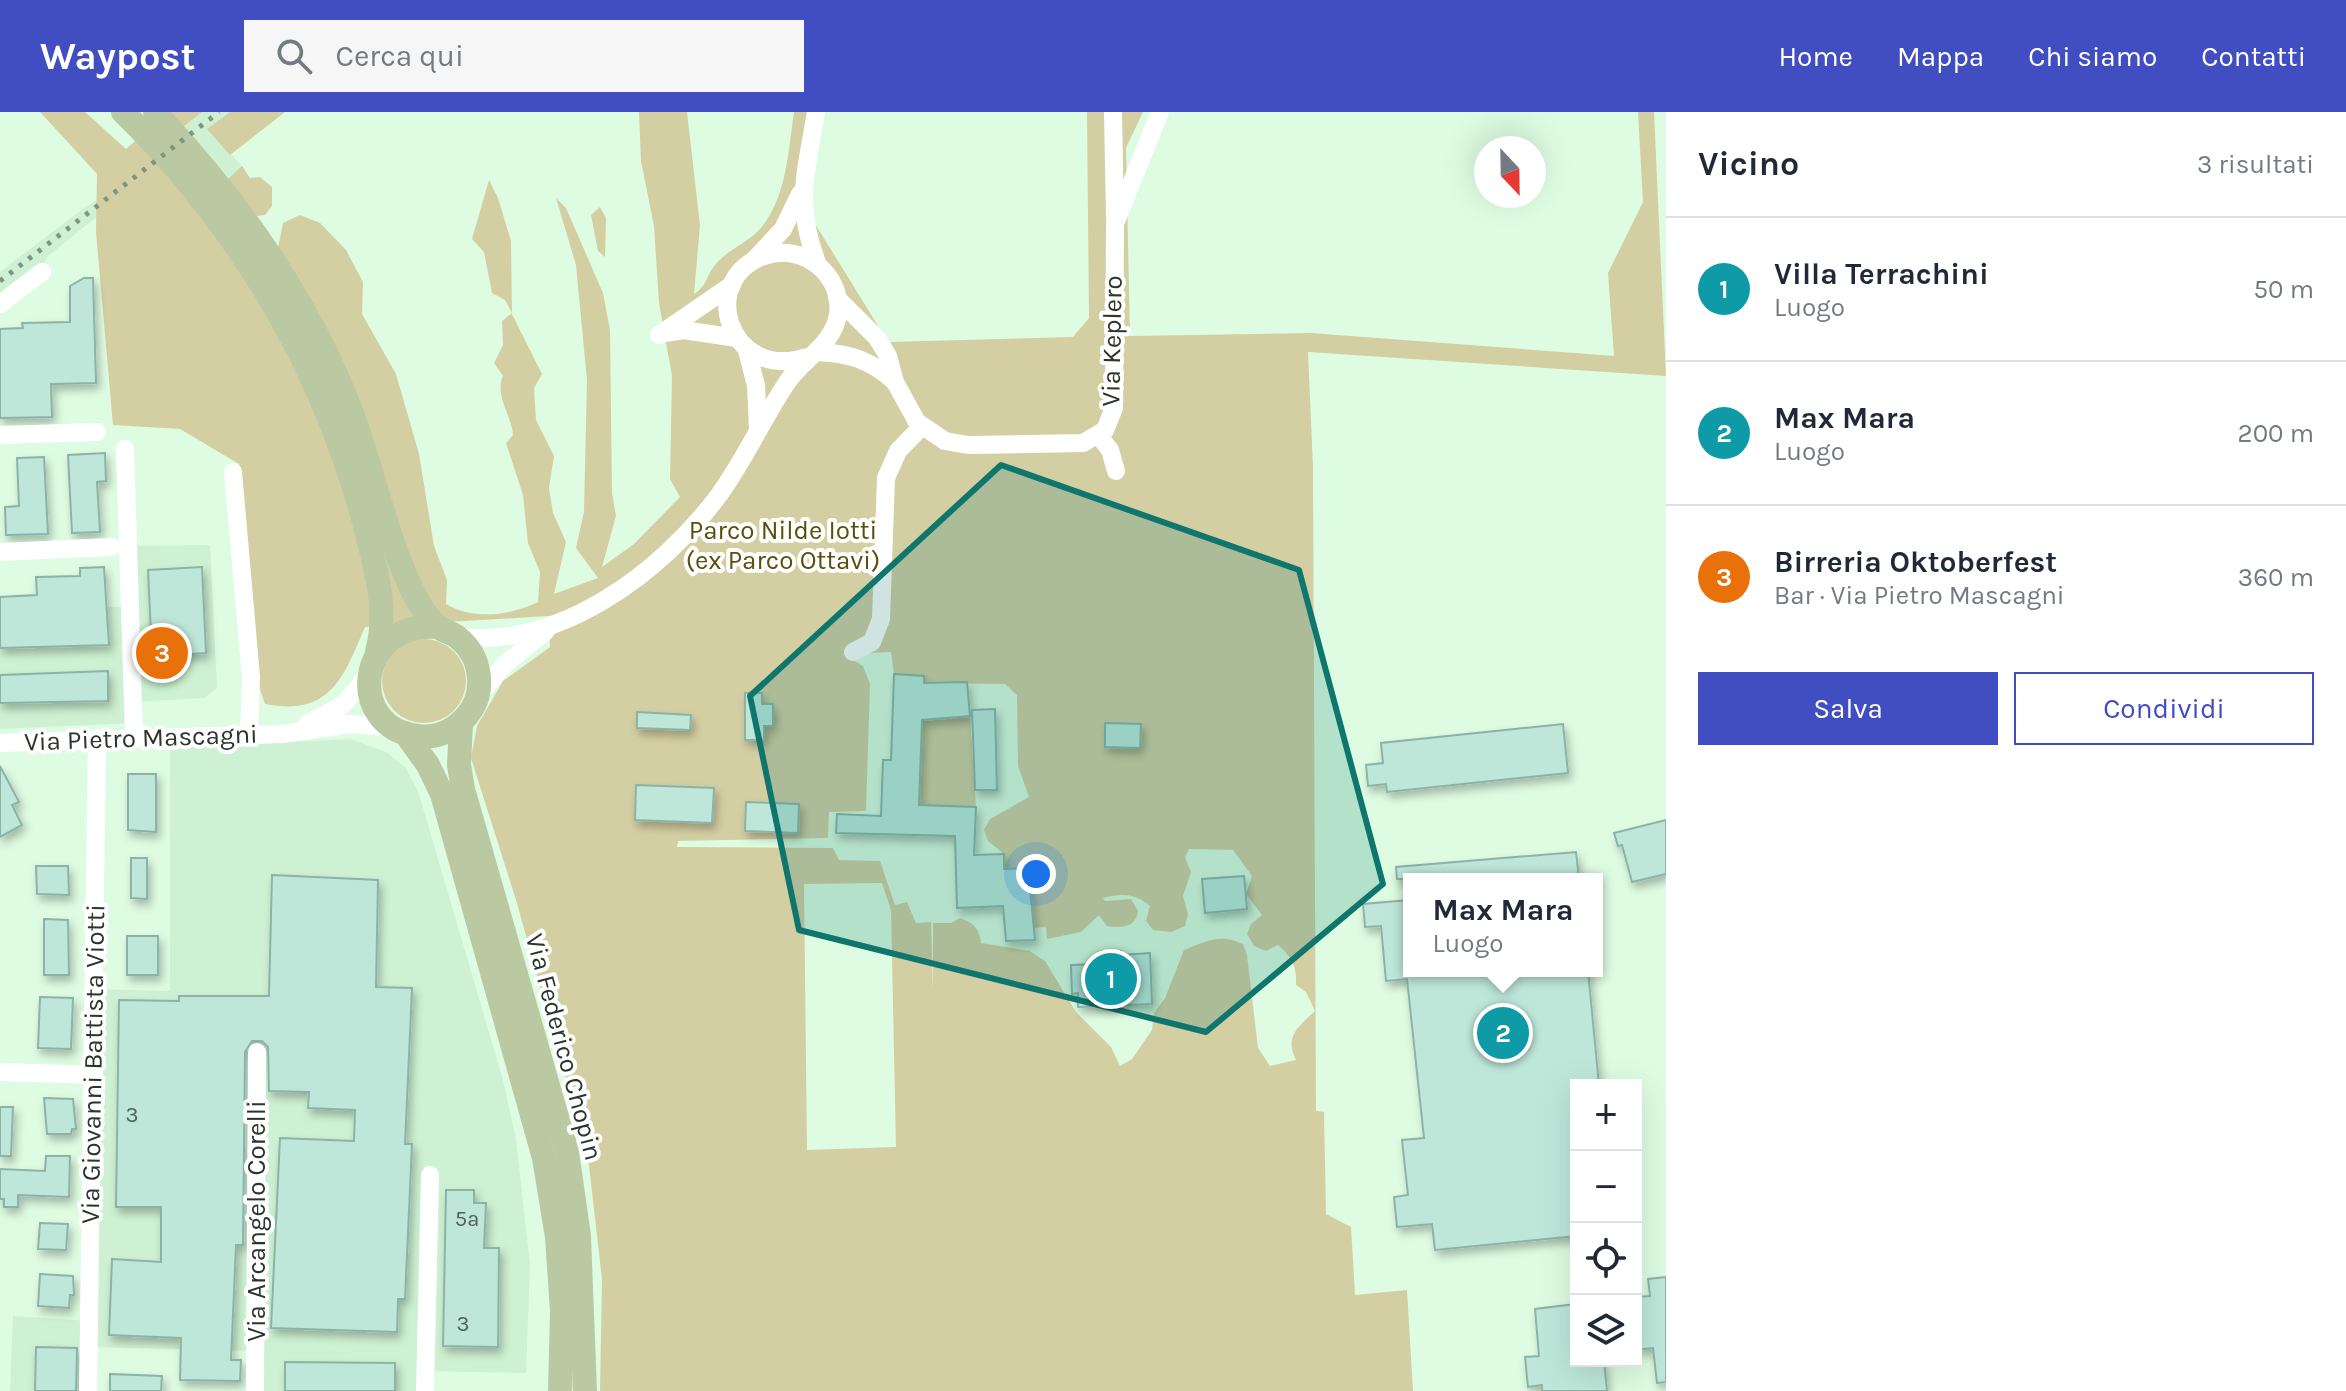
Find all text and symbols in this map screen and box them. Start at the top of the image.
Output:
search box [244,20,804,92]
text: Waypost [40,34,196,79]
icon: search [272,34,316,78]
text: Cerca qui [336,38,464,74]
text: Home [1778,40,1853,73]
text: Mappa [1897,40,1984,73]
text: Chi siamo [2028,40,2157,73]
text: Contatti [2201,40,2306,73]
north arrow [1474,136,1546,208]
text: Vicino [1698,144,1799,184]
text: 3 risultati [2197,149,2314,180]
text: Villa Terrachini [1774,256,1989,292]
text: 1 [1719,274,1729,305]
text: 50 m [2253,274,2314,305]
street label: Via Keplero [1095,275,1129,407]
text: Luogo [1774,292,1845,323]
text: Max Mara [1774,400,1915,436]
text: 2 [1716,418,1732,449]
text: 200 m [2238,418,2314,449]
text: Luogo [1774,436,1845,467]
park label: Parco Nilde Iotti (ex Parco Ottavi) [686,515,880,576]
text: Birreria Oktoberfest [1774,544,2057,580]
text: 3 [1716,562,1732,593]
text: 360 m [2238,562,2314,593]
text: Bar · Via Pietro Mascagni [1774,580,2065,611]
pin: 3 [136,623,188,683]
button: Salva [1698,672,1998,745]
button: Condividi [2014,672,2314,745]
street label: Via Pietro Mascagni [24,718,258,758]
your location [1016,854,1056,894]
popup [1403,873,1603,977]
text: Max Mara [1432,892,1574,928]
street label: Via Giovanni Battista Viotti [75,904,111,1224]
text: Luogo [1432,928,1503,959]
street label: Via Federico Chopin [519,930,609,1164]
pin: 1 [1085,949,1137,1009]
pin: 2 [1477,1003,1529,1063]
map controls [1570,1079,1642,1367]
button: + [1570,1079,1642,1151]
street label: Via Arcangelo Corelli [241,1100,272,1342]
house number: 3 [126,1102,139,1128]
button: − [1570,1151,1642,1223]
house number: 5a [455,1206,479,1232]
button: locate [1570,1223,1642,1295]
button: layers [1570,1295,1642,1367]
house number: 3 [457,1311,470,1337]

